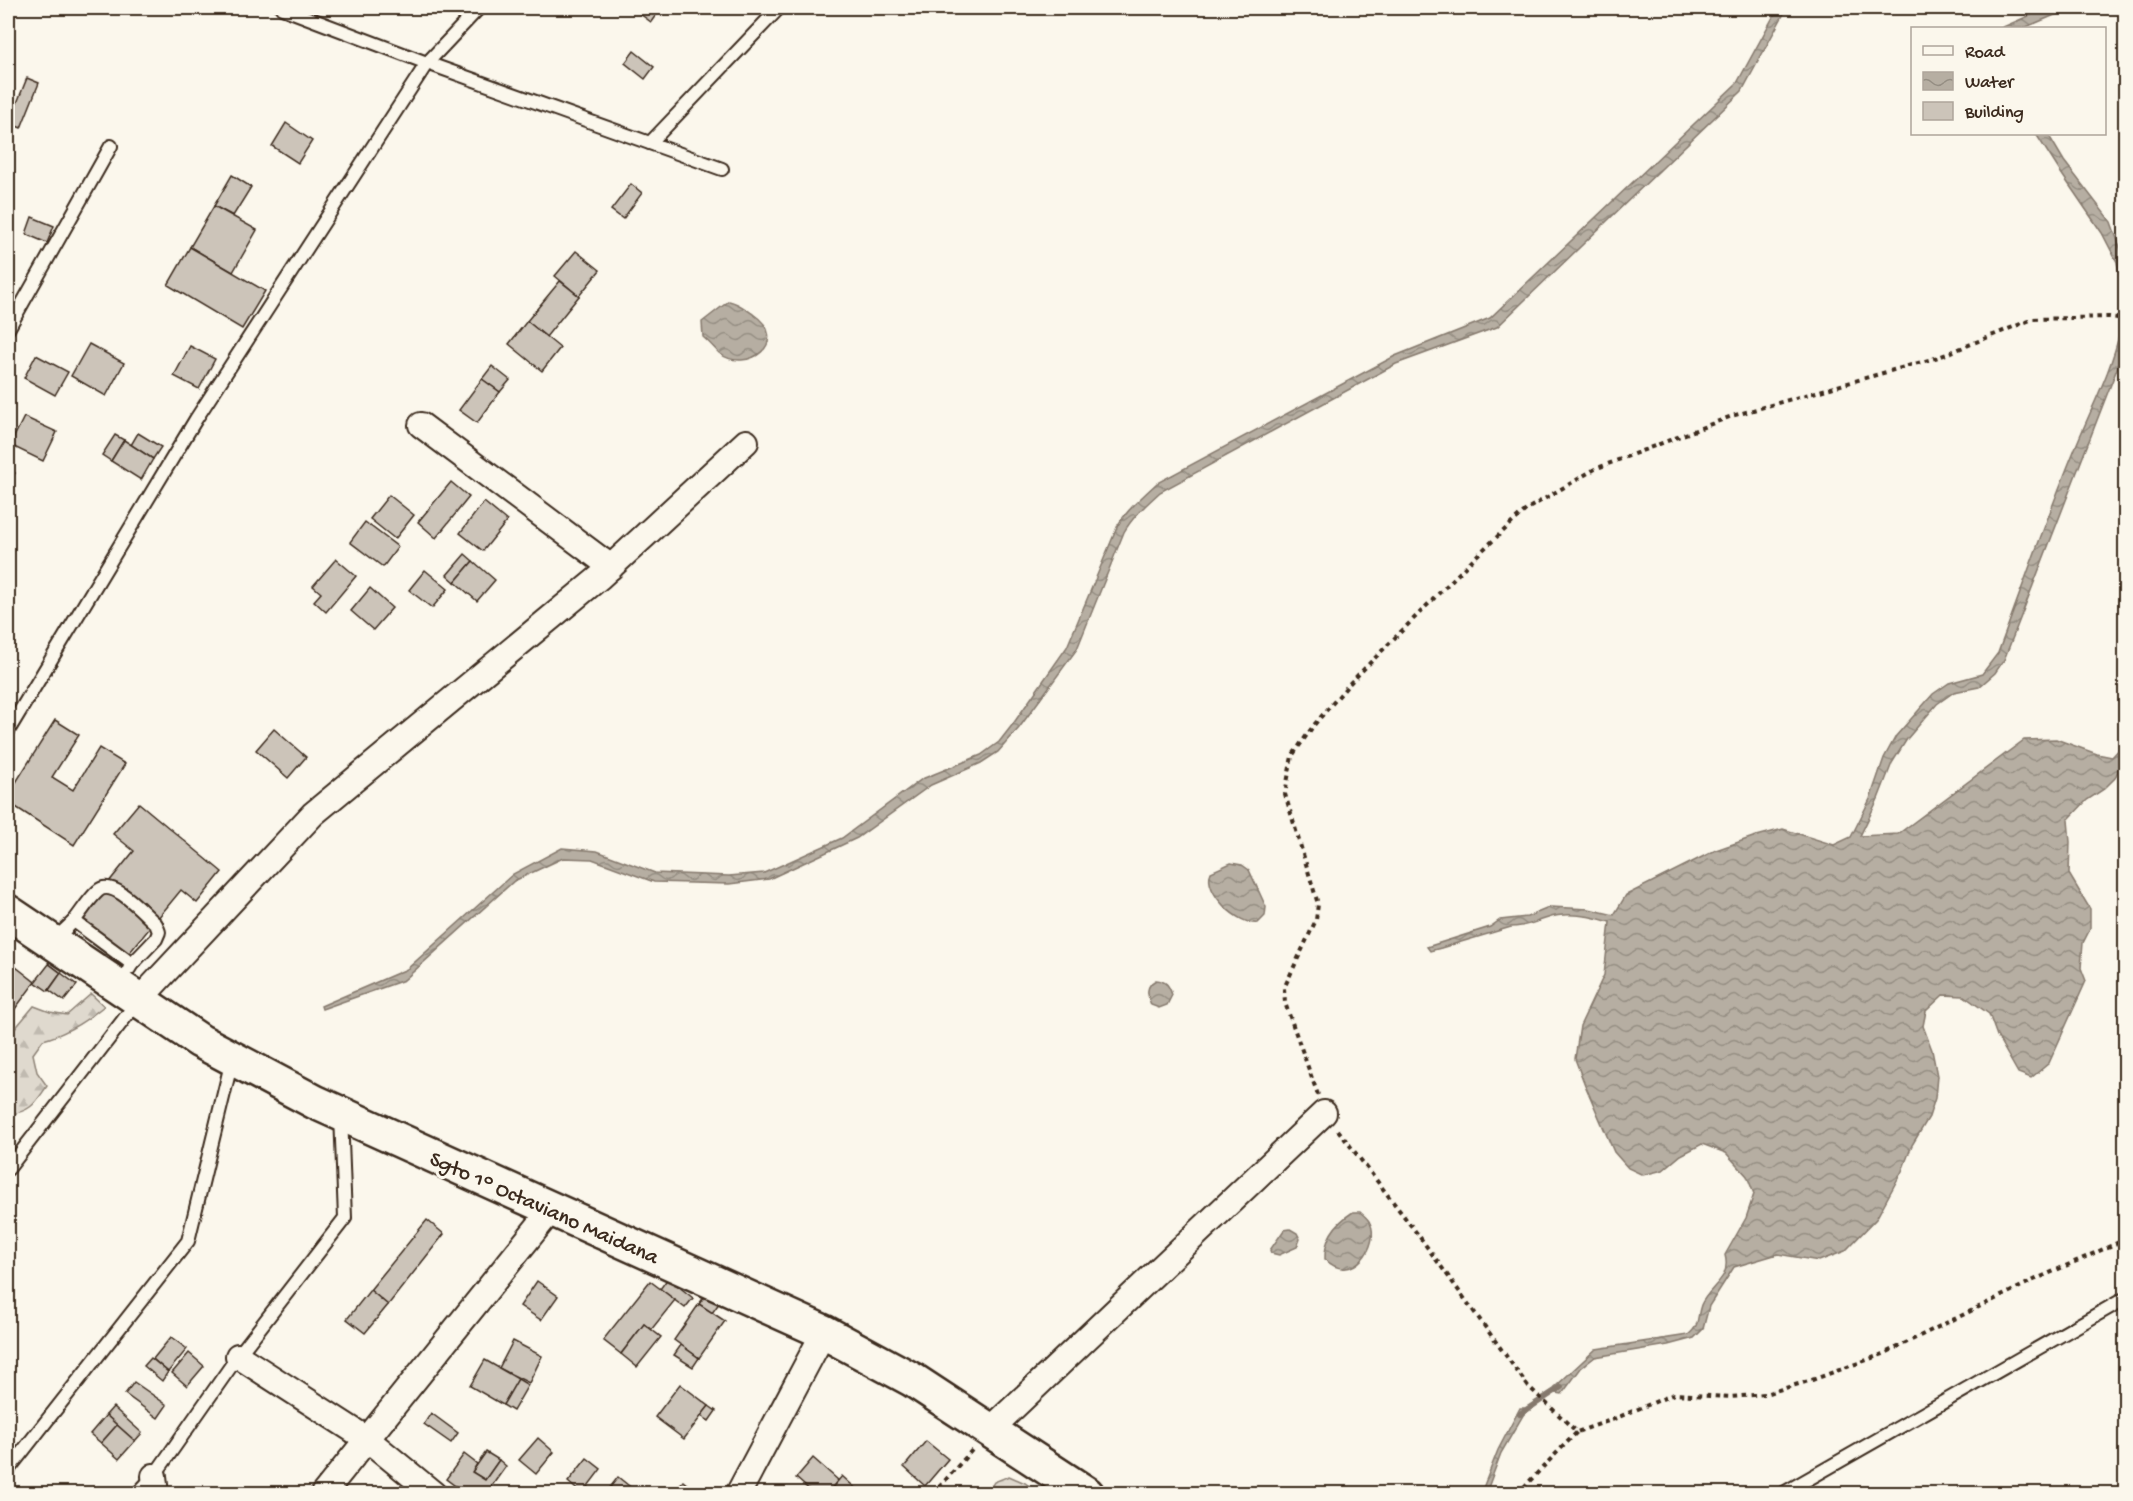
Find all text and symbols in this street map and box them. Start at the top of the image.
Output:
legend [1911,27,2106,135]
text: Road [1965,43,2006,64]
text: Water [1965,73,2015,94]
text: Building [1964,103,2024,124]
street label: Sgto 1° Octaviano Maidana [425,1147,663,1272]

